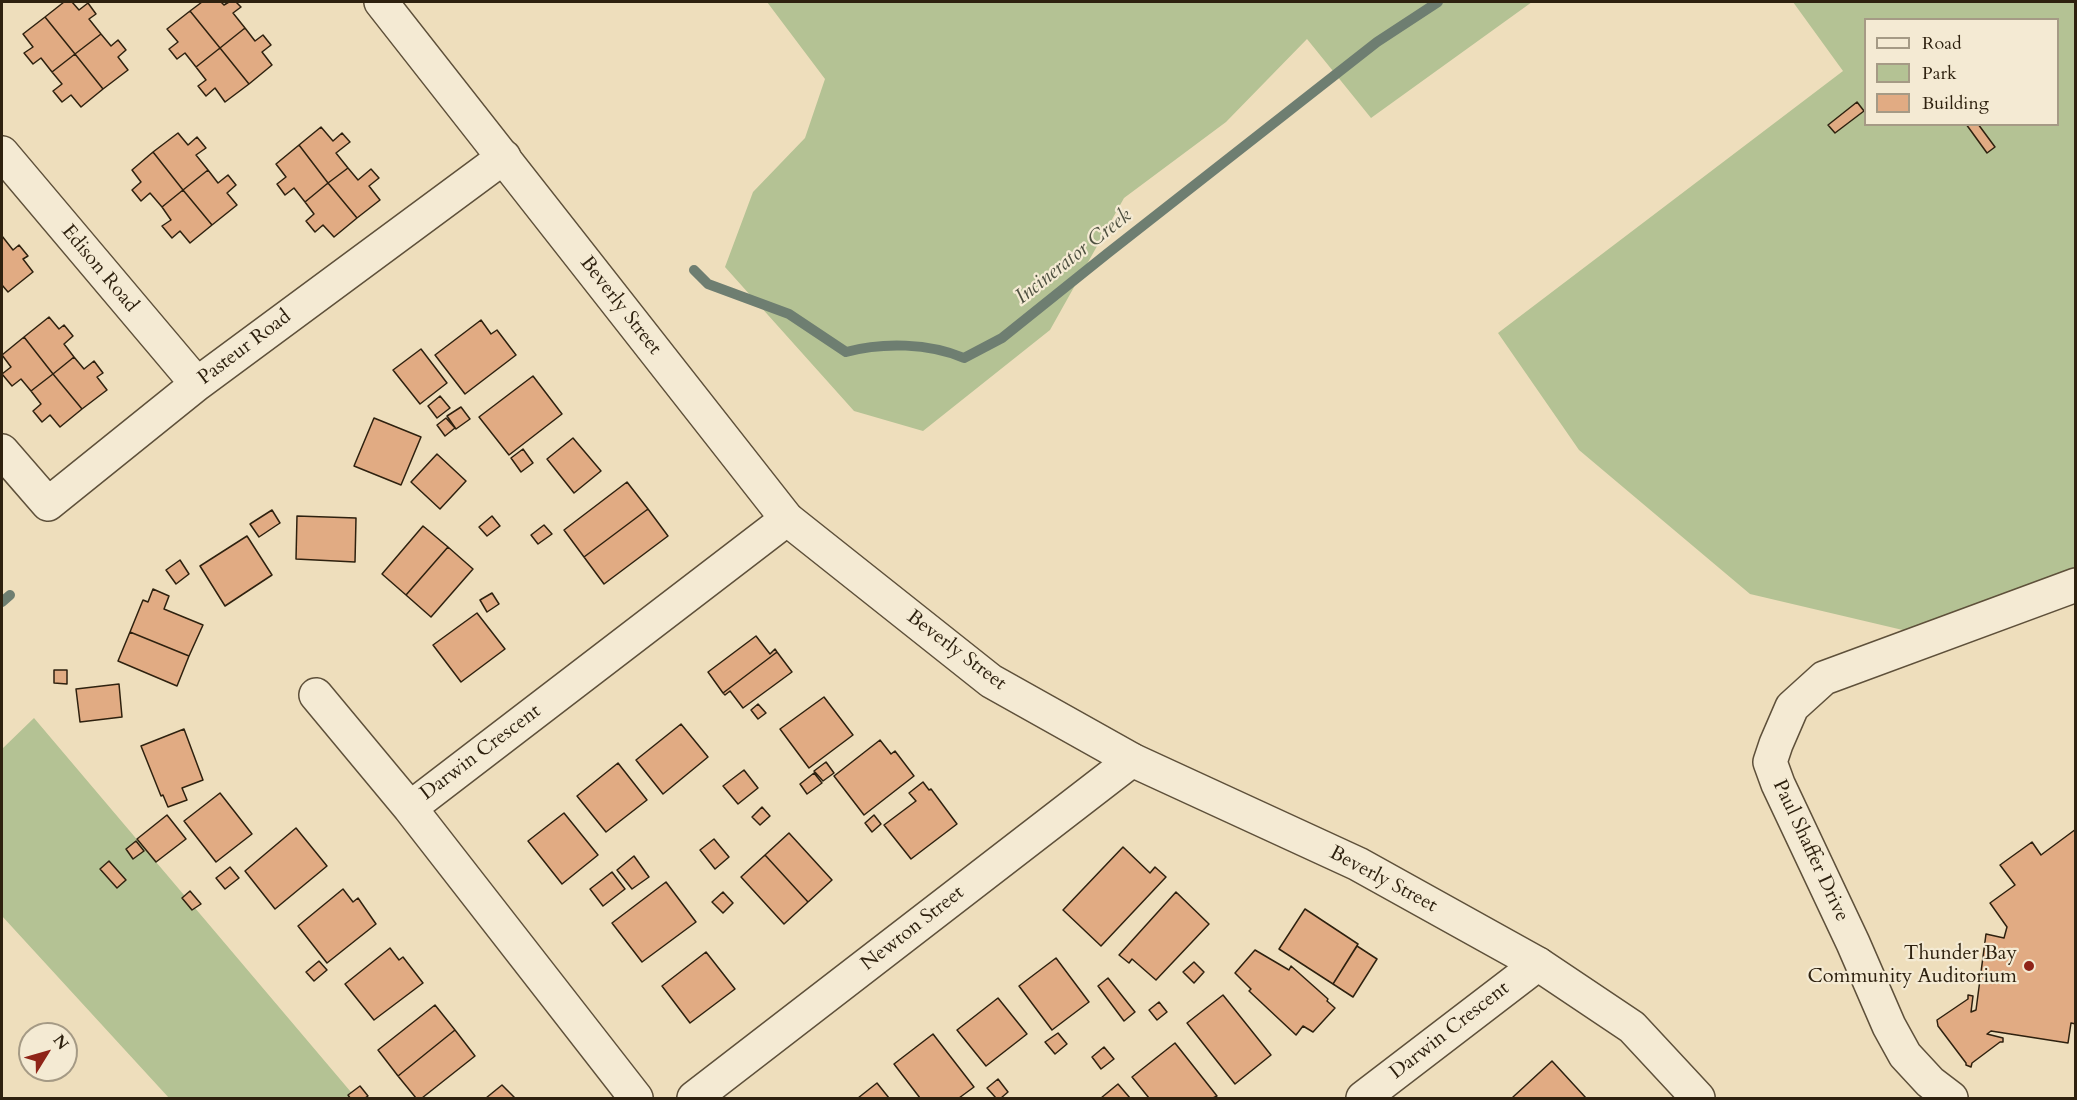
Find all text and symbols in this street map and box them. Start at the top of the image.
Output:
legend [1864,18,2059,126]
text: Road [1922,31,1962,56]
text: Park [1922,61,1957,86]
text: Building [1922,91,1989,116]
water label: Incinerator Creek [1011,204,1137,310]
street label: Edison Road [55,220,143,318]
street label: Beverly Street [574,252,666,360]
street label: Pasteur Road [194,305,296,391]
street label: Beverly Street [902,606,1010,696]
street label: Darwin Crescent [416,700,546,806]
street label: Paul Shaffer Drive [1767,776,1853,926]
street label: Beverly Street [1325,842,1441,918]
street label: Newton Street [857,881,969,977]
place label: Thunder Bay Community Auditorium [1807,942,2017,989]
marker: Thunder Bay Community Auditorium [2022,959,2036,973]
street label: Darwin Crescent [1386,977,1514,1085]
north arrow [18,1022,78,1082]
text: N [48,1030,74,1055]

